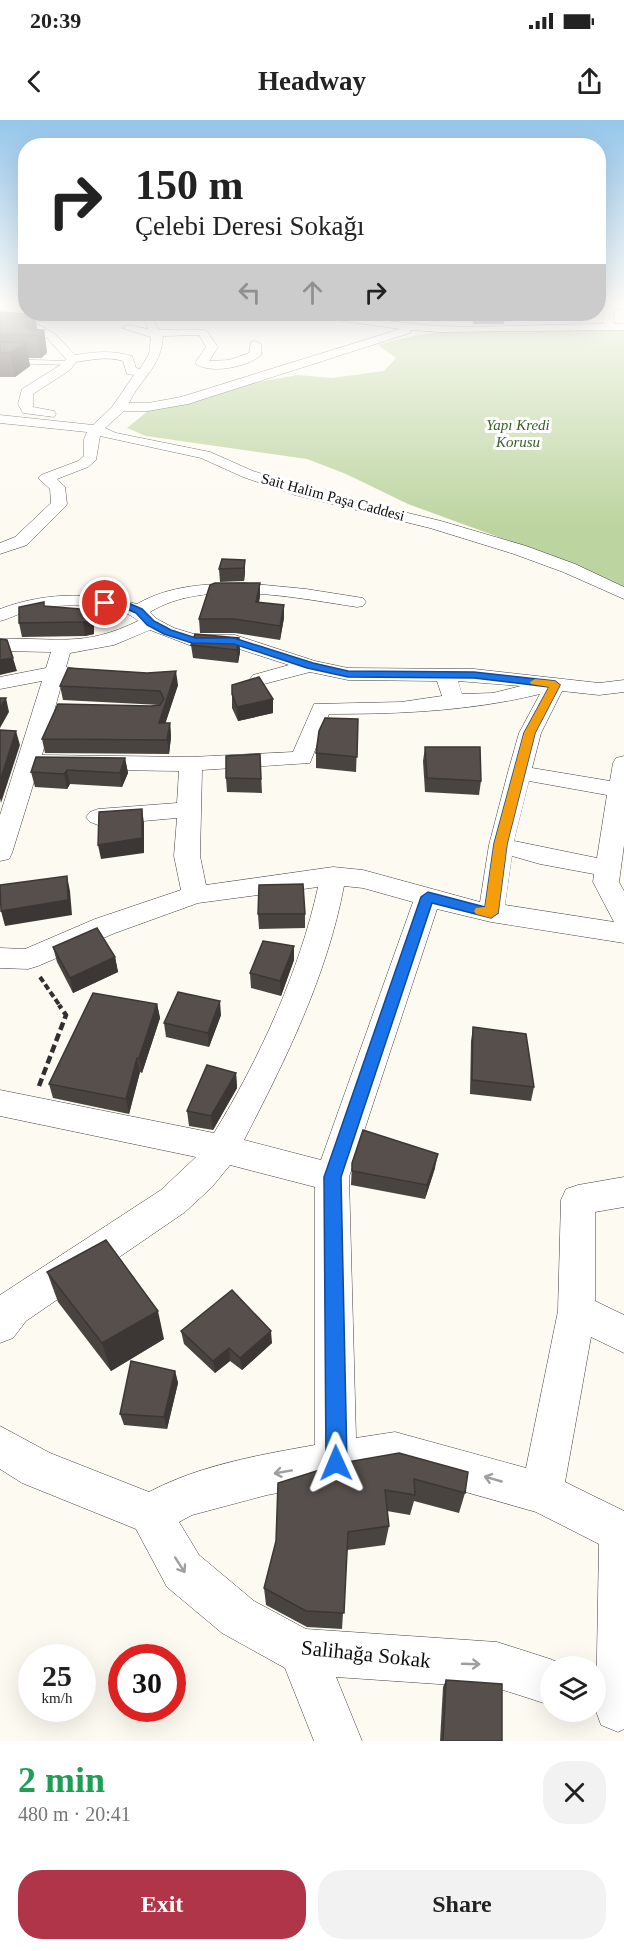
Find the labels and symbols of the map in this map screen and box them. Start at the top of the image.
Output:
park label: Yapı Kredi Korusu [486,417,550,450]
street label: Sait Halim Paşa Caddesi [259,470,407,524]
pin [79,577,130,628]
position arrow [304,1431,368,1495]
one-way arrow [273,1466,293,1477]
one-way arrow [484,1473,503,1484]
one-way arrow [175,1556,187,1573]
street label: Salihağa Sokak [300,1635,432,1673]
speed limit sign: 30 [108,1644,186,1722]
one-way arrow [461,1658,481,1669]

